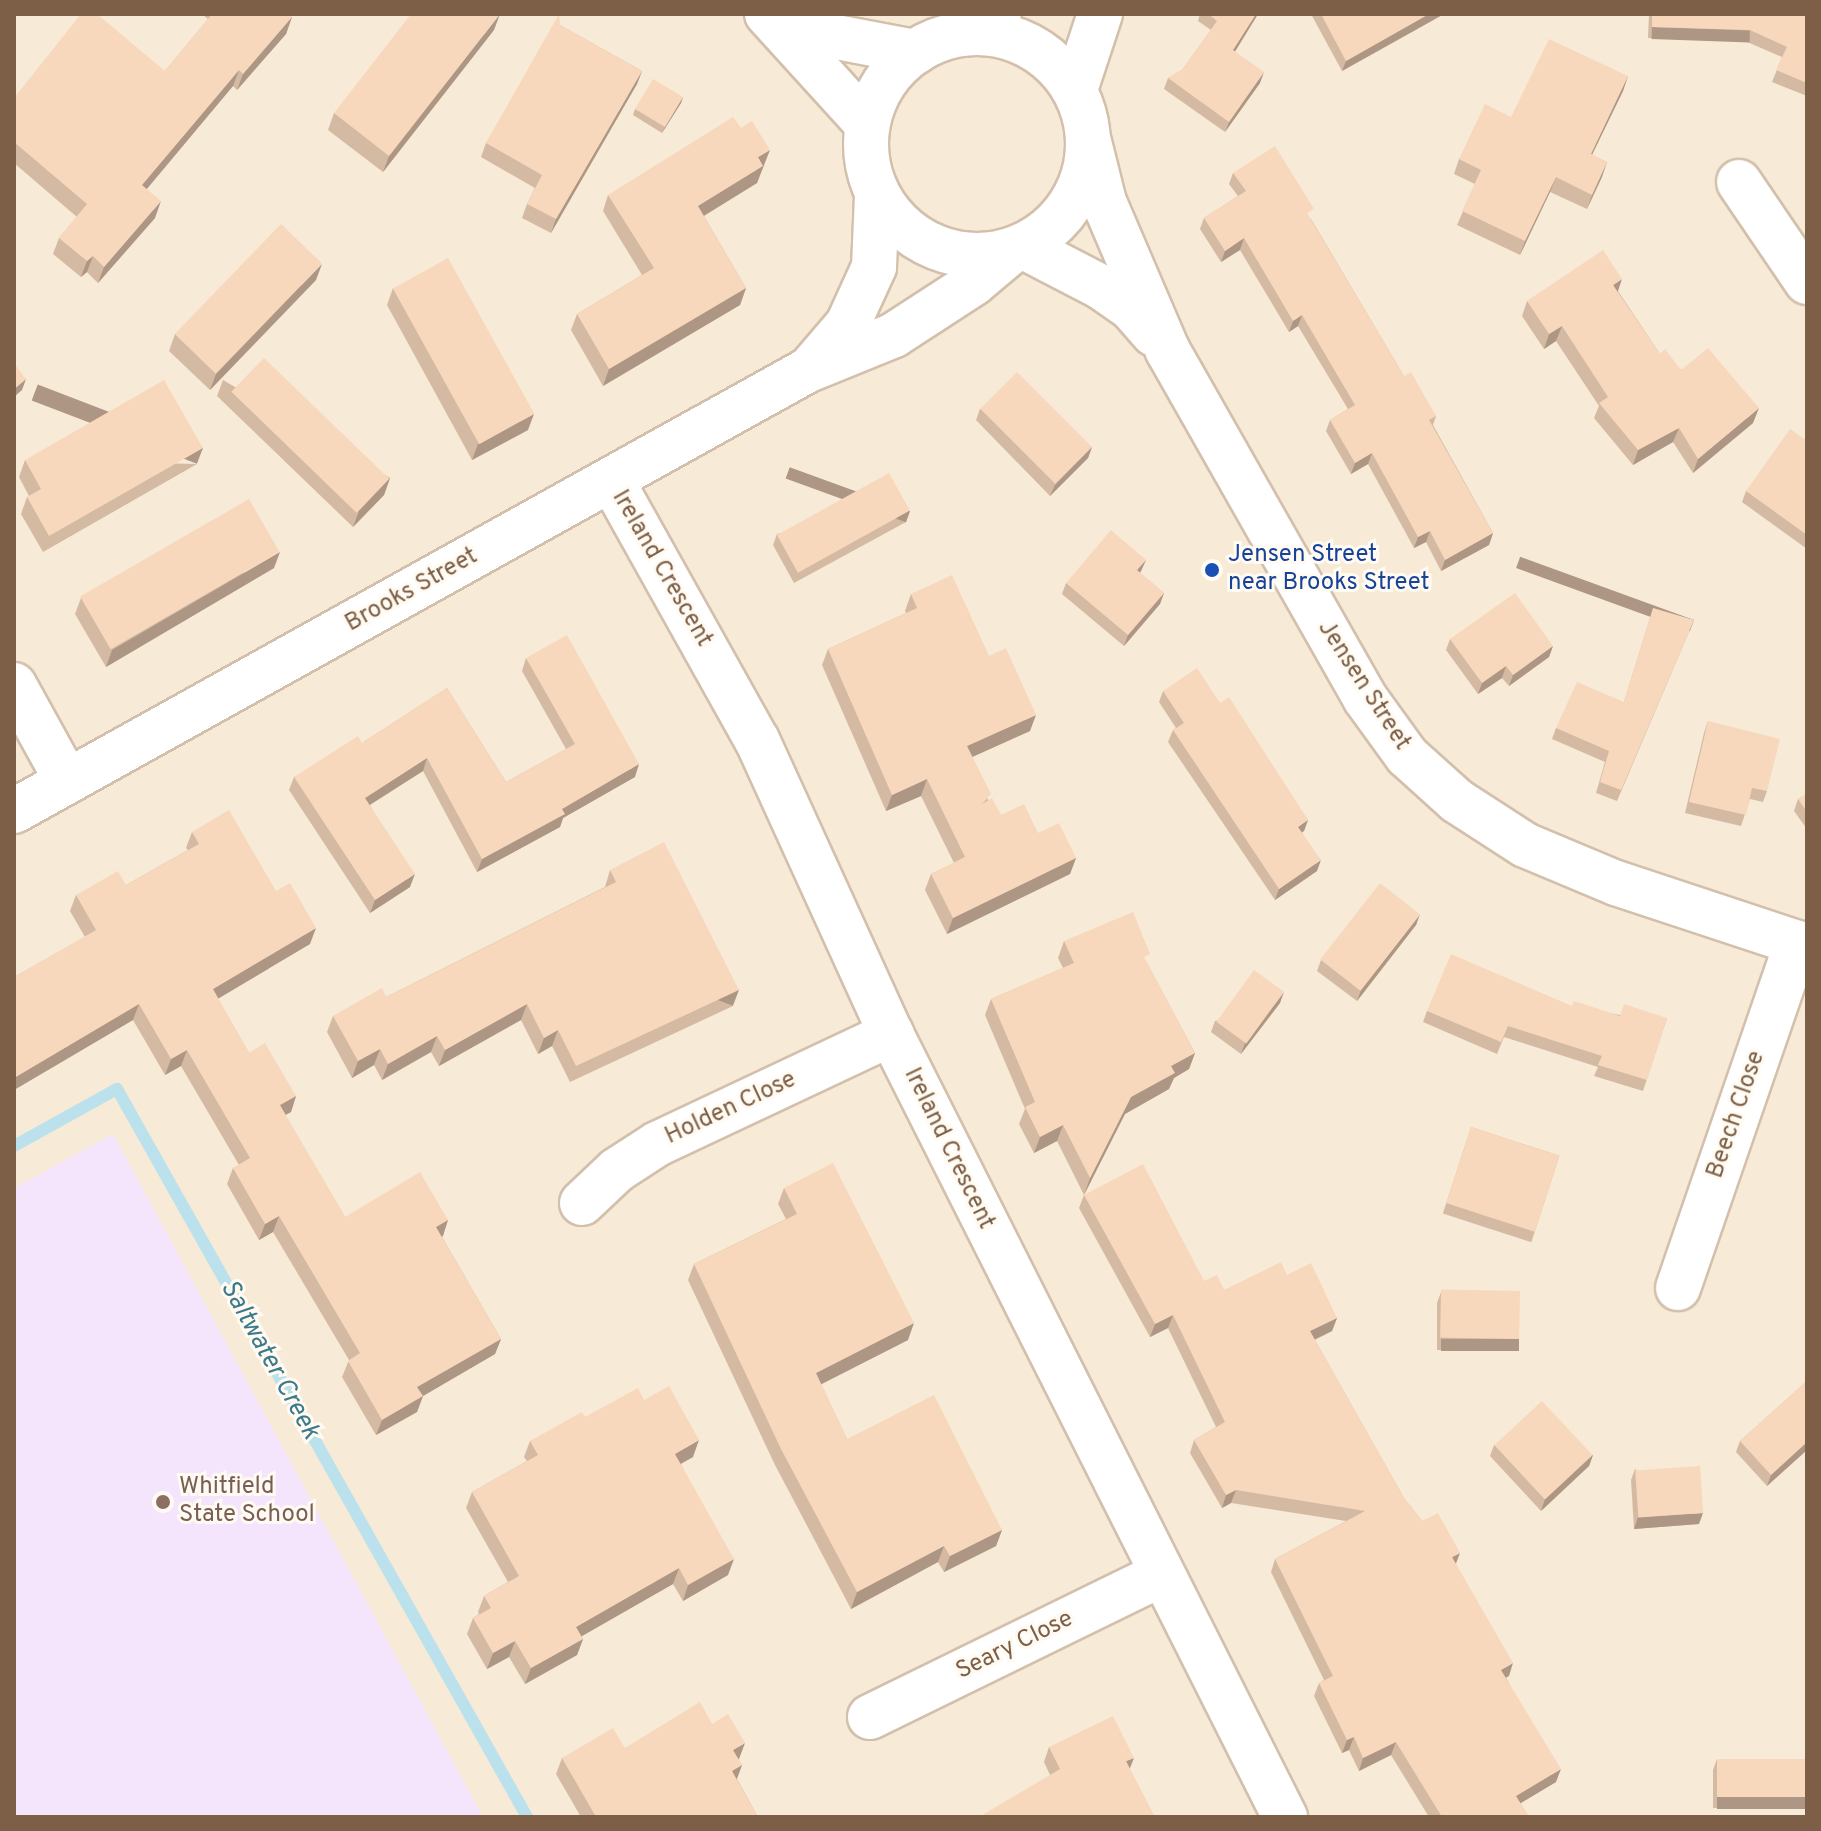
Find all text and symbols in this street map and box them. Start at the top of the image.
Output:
street label: Ireland Crescent [604,486,718,652]
place label: Jensen Street near Brooks Street [1228,542,1429,598]
street label: Brooks Street [341,543,483,639]
marker: Jensen Street near Brooks Street [1203,561,1221,579]
street label: Jensen Street [1310,616,1416,756]
street label: Beech Close [1702,1048,1772,1182]
street label: Ireland Crescent [896,1064,1000,1234]
street label: Holden Close [661,1066,801,1152]
water label: Saltwater Creek [212,1275,326,1445]
place label: Whitfield State School [179,1474,315,1530]
marker: Whitfield State School [154,1493,172,1511]
street label: Seary Close [952,1605,1078,1687]

